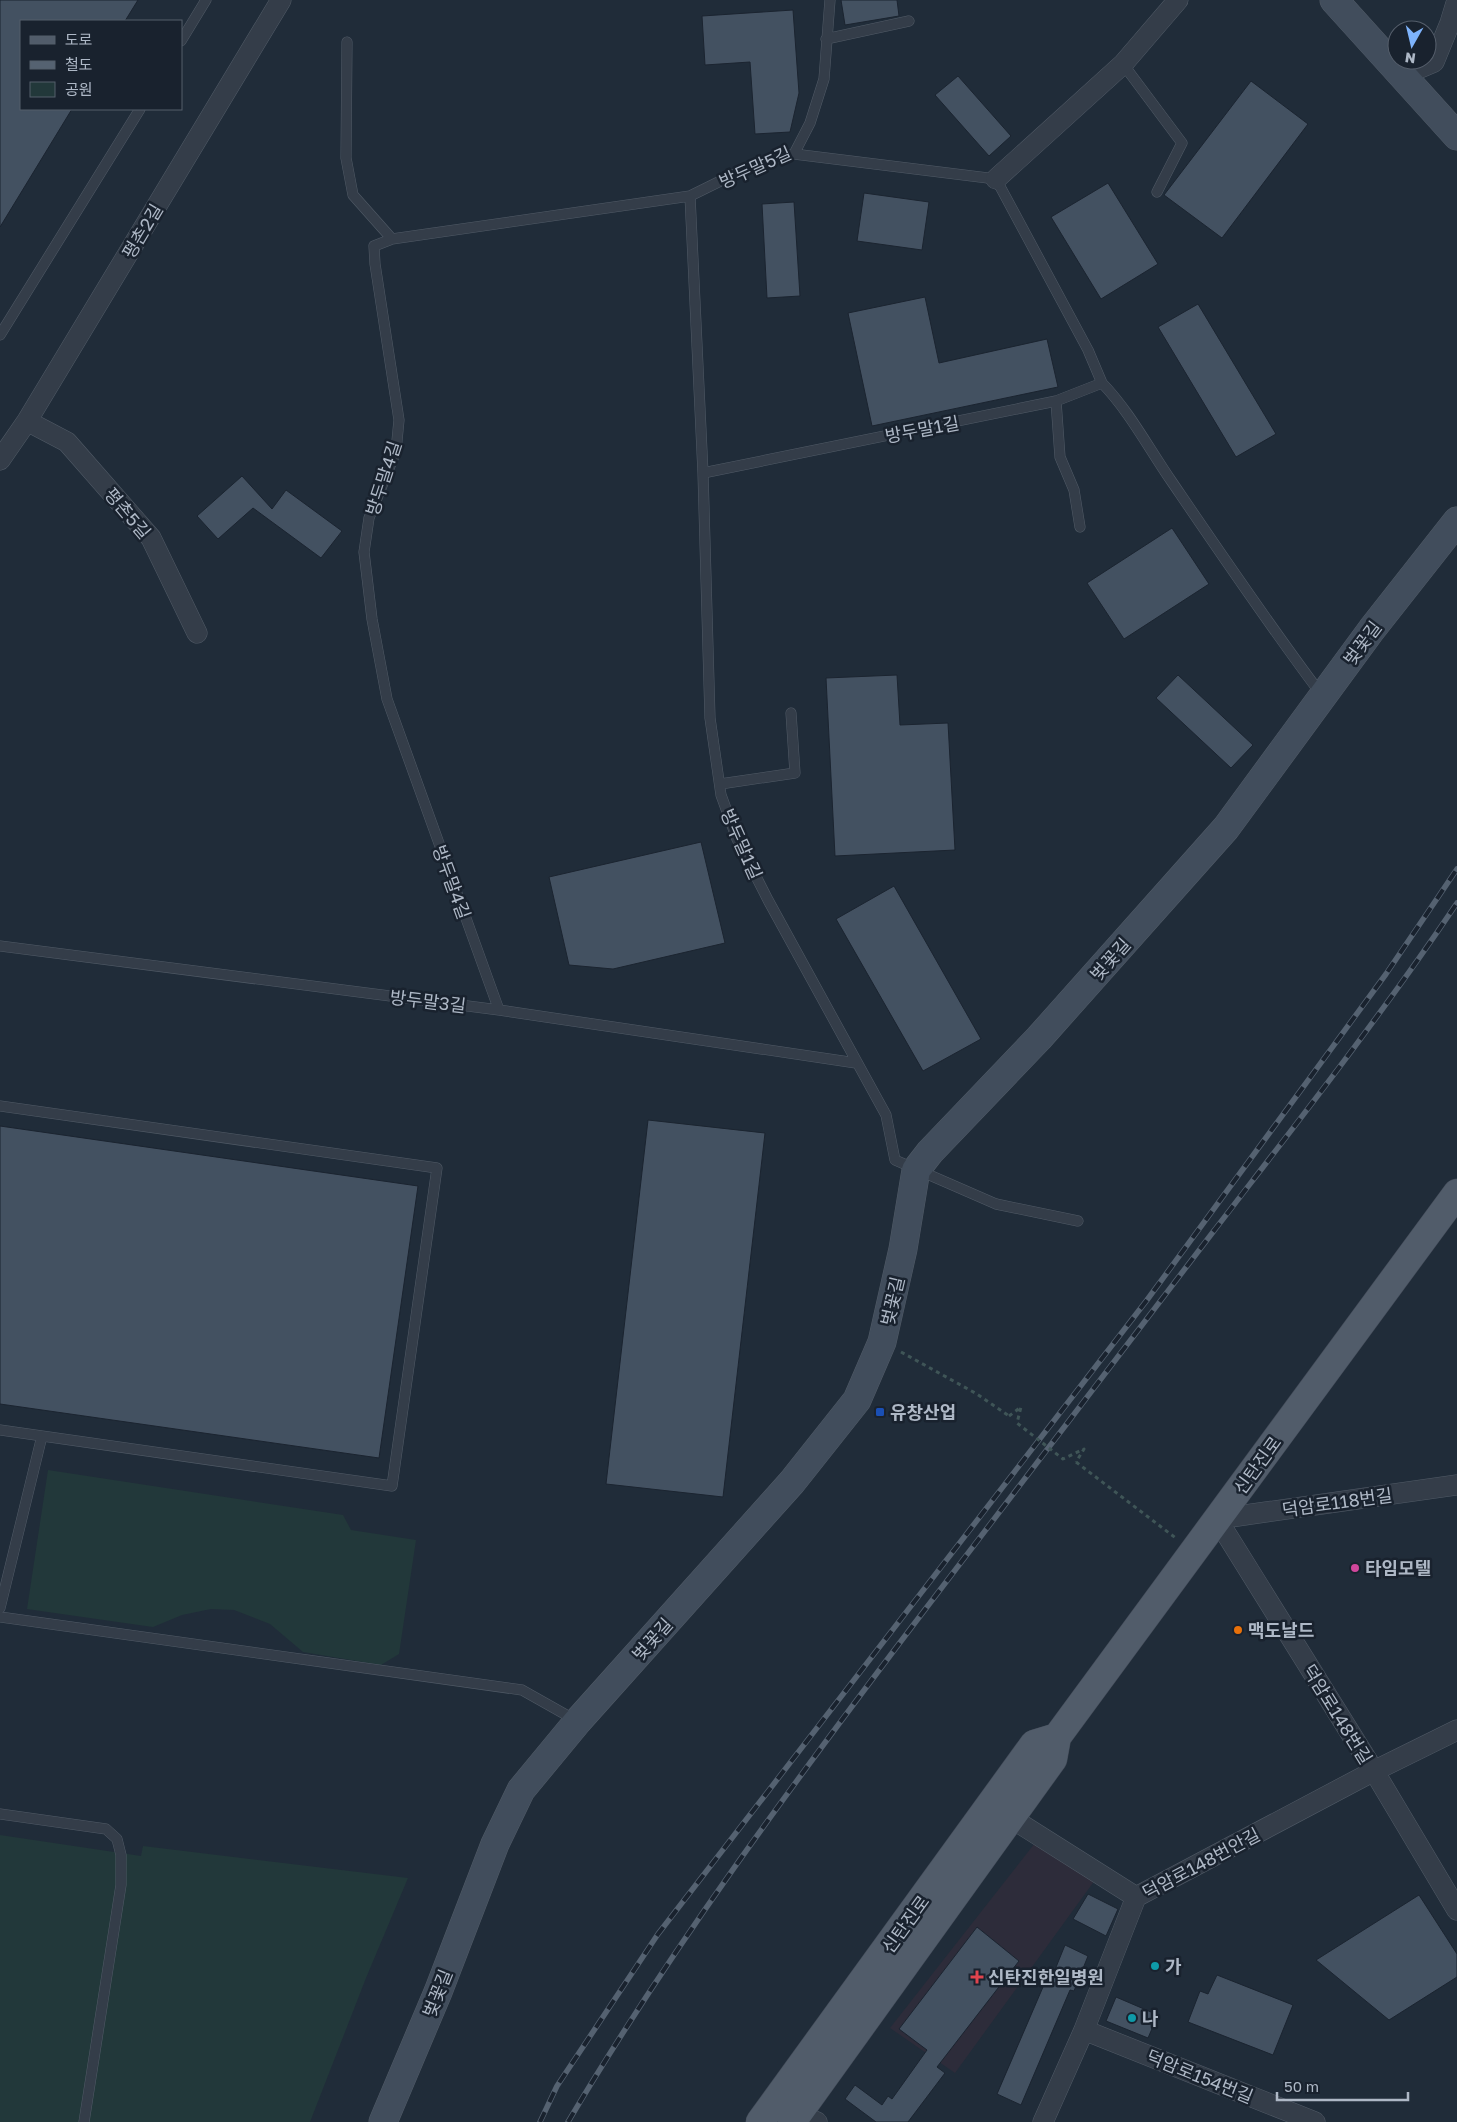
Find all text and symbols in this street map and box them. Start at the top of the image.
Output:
legend [20,20,182,110]
north arrow [1387,20,1437,70]
text: 도로 [65,30,93,48]
text: N [1404,49,1417,68]
text: 철도 [65,55,93,73]
text: 공원 [65,80,93,98]
street label: 방두말5길 [715,141,795,193]
street label: 평촌2길 [117,200,167,262]
street label: 방두말1길 [883,411,961,447]
street label: 방두말4길 [361,438,405,518]
street label: 평촌5길 [100,483,156,543]
street label: 벚꽃길 [1338,617,1386,669]
street label: 방두말1길 [717,805,767,883]
street label: 방두말4길 [428,842,476,922]
street label: 벚꽃길 [1085,933,1135,985]
street label: 방두말3길 [389,985,467,1017]
street label: 벚꽃길 [876,1274,908,1328]
place label: 유창산업 [890,1401,956,1423]
marker: 유창산업 [874,1406,886,1418]
street label: 신탄진로 [1229,1432,1285,1498]
street label: 덕암로118번길 [1280,1483,1394,1521]
place label: 타임모텔 [1365,1557,1431,1579]
marker: 타임모텔 [1349,1562,1361,1574]
street label: 벚꽃길 [627,1613,677,1665]
place label: 맥도날드 [1248,1619,1314,1641]
marker: 맥도날드 [1232,1624,1244,1636]
street label: 덕암로148번길 [1299,1660,1377,1768]
street label: 덕암로148번안길 [1138,1823,1264,1903]
street label: 신탄진로 [877,1891,933,1957]
place label: 가 [1165,1955,1182,1977]
marker: 가 [1149,1960,1161,1972]
street label: 벚꽃길 [417,1966,457,2020]
place label: 신탄진한일병원 [988,1966,1104,1988]
marker: 신탄진한일병원 [970,1970,984,1984]
place label: 나 [1142,2007,1159,2029]
marker: 나 [1126,2012,1138,2024]
street label: 덕암로154번길 [1144,2045,1256,2107]
scale bar [1277,2070,1408,2102]
text: 50 m [1284,2077,1319,2095]

